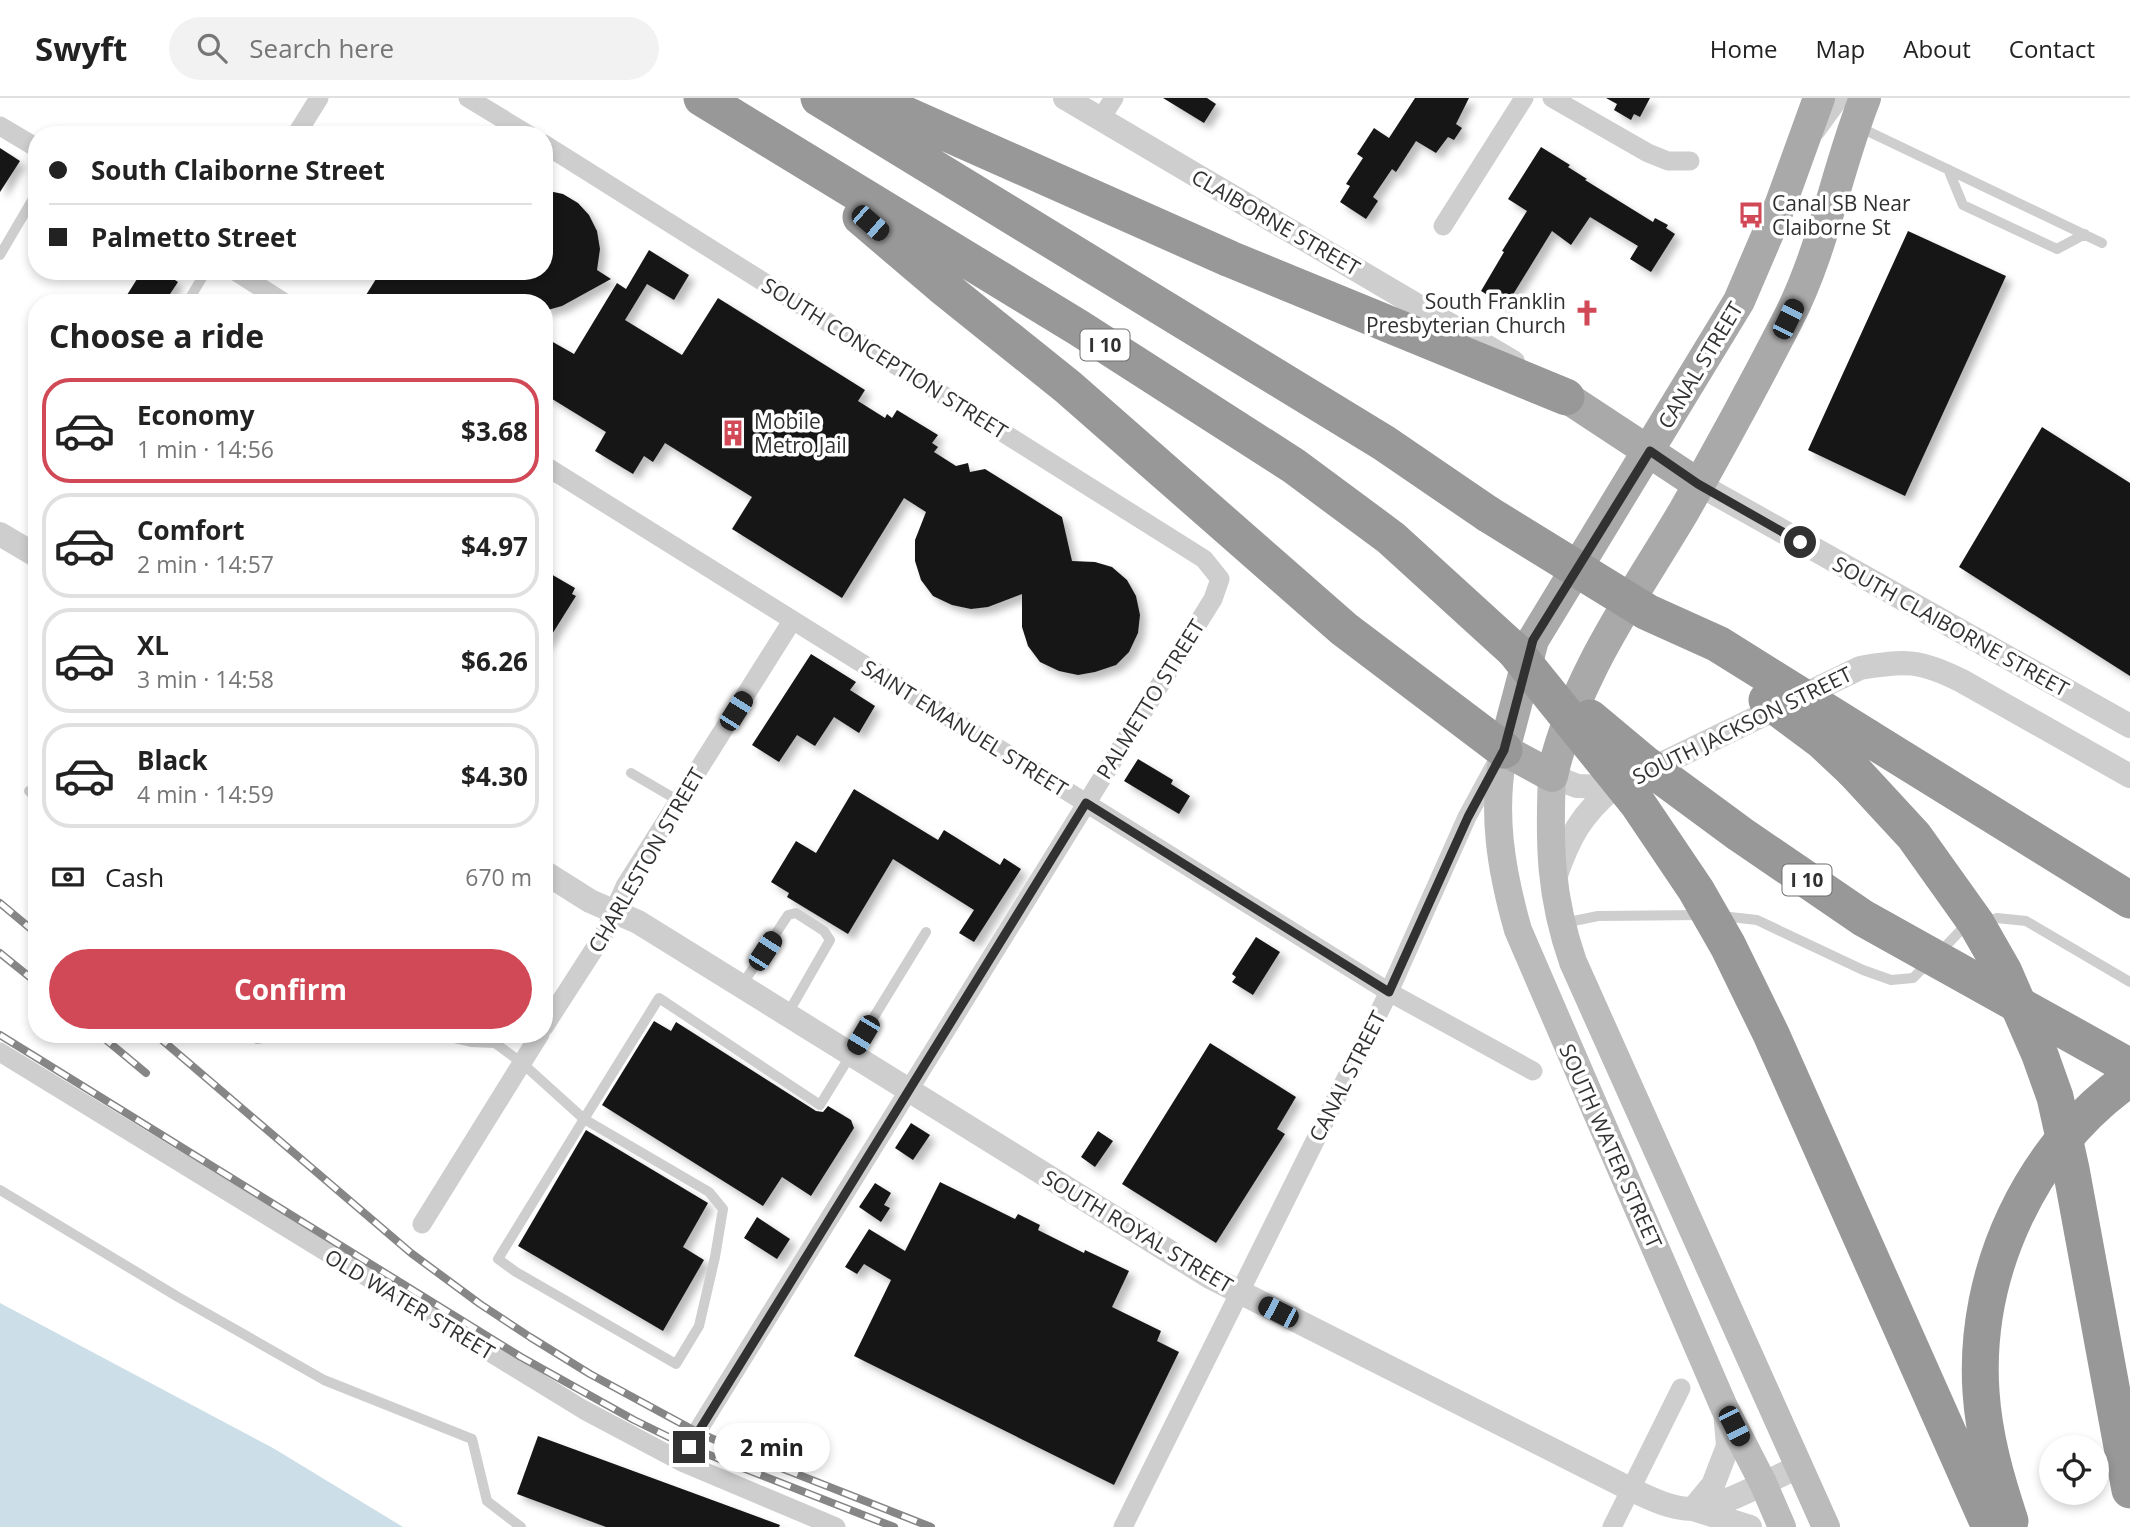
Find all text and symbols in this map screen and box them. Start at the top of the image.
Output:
search box [169,17,659,80]
text: Swyft [35,26,127,71]
icon: search [193,29,231,67]
text: Search here [249,30,394,66]
text: Home [1710,32,1778,65]
text: Map [1816,32,1865,65]
text: About [1903,32,1971,65]
text: Contact [2009,32,2095,65]
text: South Claiborne Street [91,152,385,188]
street label: CLAIBORNE STREET [1187,162,1366,282]
place label: Canal SB Near Claiborne St [1772,189,1911,241]
bus stop icon: Canal SB Near Claiborne St [1736,200,1766,230]
car [848,201,893,245]
text: Palmetto Street [91,219,297,255]
street label: SOUTH CONCEPTION STREET [757,271,1013,445]
place label: South Franklin Presbyterian Church [1366,287,1566,339]
street label: CANAL STREET [1651,296,1749,433]
car [1770,296,1807,342]
church icon: South Franklin Presbyterian Church [1572,298,1602,328]
text: Choose a ride [49,314,264,357]
road number: I 10 [1080,330,1130,360]
text: Economy [137,397,255,433]
icon: car [53,399,116,462]
place label: Mobile Metro Jail [754,407,847,459]
text: $3.68 [461,413,528,449]
building icon: Mobile Metro Jail [718,418,748,448]
text: 1 min · 14:56 [137,433,274,465]
text: Comfort [137,512,244,548]
icon: car [53,514,116,577]
route start [1784,526,1816,558]
text: $4.97 [461,528,528,564]
text: 2 min · 14:57 [137,548,274,580]
street label: SOUTH CLAIBORNE STREET [1828,549,2074,703]
street label: PALMETTO STREET [1090,613,1211,784]
text: XL [137,627,169,663]
icon: car [53,629,116,692]
text: $6.26 [461,643,528,679]
street label: SAINT EMANUEL STREET [857,653,1073,803]
street label: SOUTH JACKSON STREET [1628,659,1857,790]
text: 3 min · 14:58 [137,663,274,695]
car [716,688,757,734]
text: Black [137,742,208,778]
icon: car [53,744,116,807]
text: $4.30 [461,758,528,794]
street label: CHARLESTON STREET [582,762,711,958]
text: 4 min · 14:59 [137,778,274,810]
icon: cash [49,858,87,896]
text: Cash [105,859,164,895]
text: 670 m [465,861,532,893]
road number: I 10 [1783,864,1832,895]
car [745,928,786,974]
button: Confirm [49,949,532,1029]
street label: CANAL STREET [1302,1006,1392,1146]
car [844,1012,883,1058]
street label: SOUTH WATER STREET [1553,1039,1669,1253]
street label: SOUTH ROYAL STREET [1038,1163,1239,1299]
street label: OLD WATER STREET [320,1242,500,1366]
car [1255,1293,1302,1331]
car [1716,1403,1753,1449]
callout: 2 min [714,1422,829,1472]
route end [673,1431,705,1463]
text: 2 min [740,1431,804,1463]
map controls [2039,1435,2109,1505]
button: locate [2039,1435,2109,1505]

